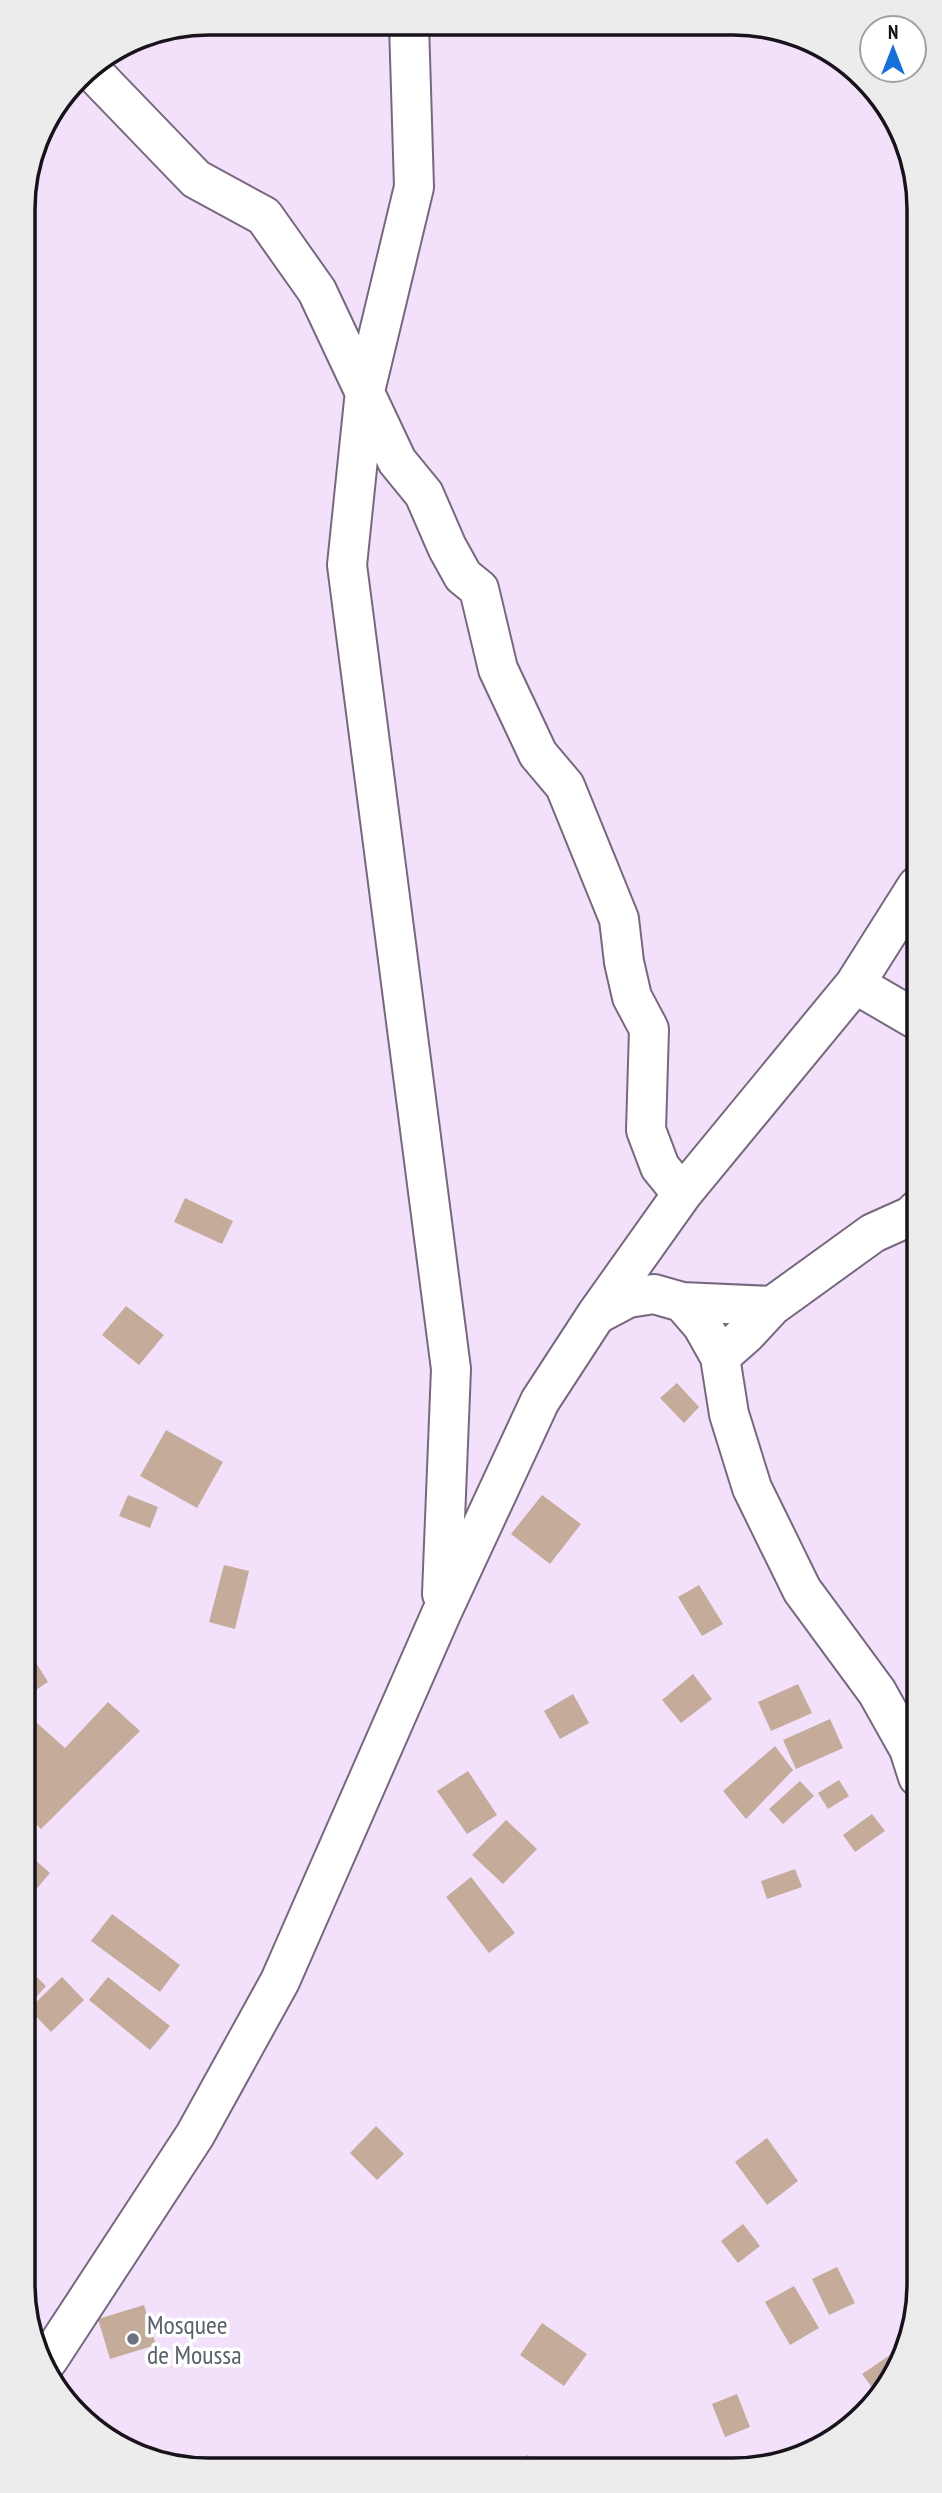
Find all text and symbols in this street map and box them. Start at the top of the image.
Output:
north arrow [858,14,928,84]
text: N [888,20,898,44]
place label: Mosquee de Moussa [147,2308,242,2371]
marker: Mosquee de Moussa [125,2331,141,2347]

